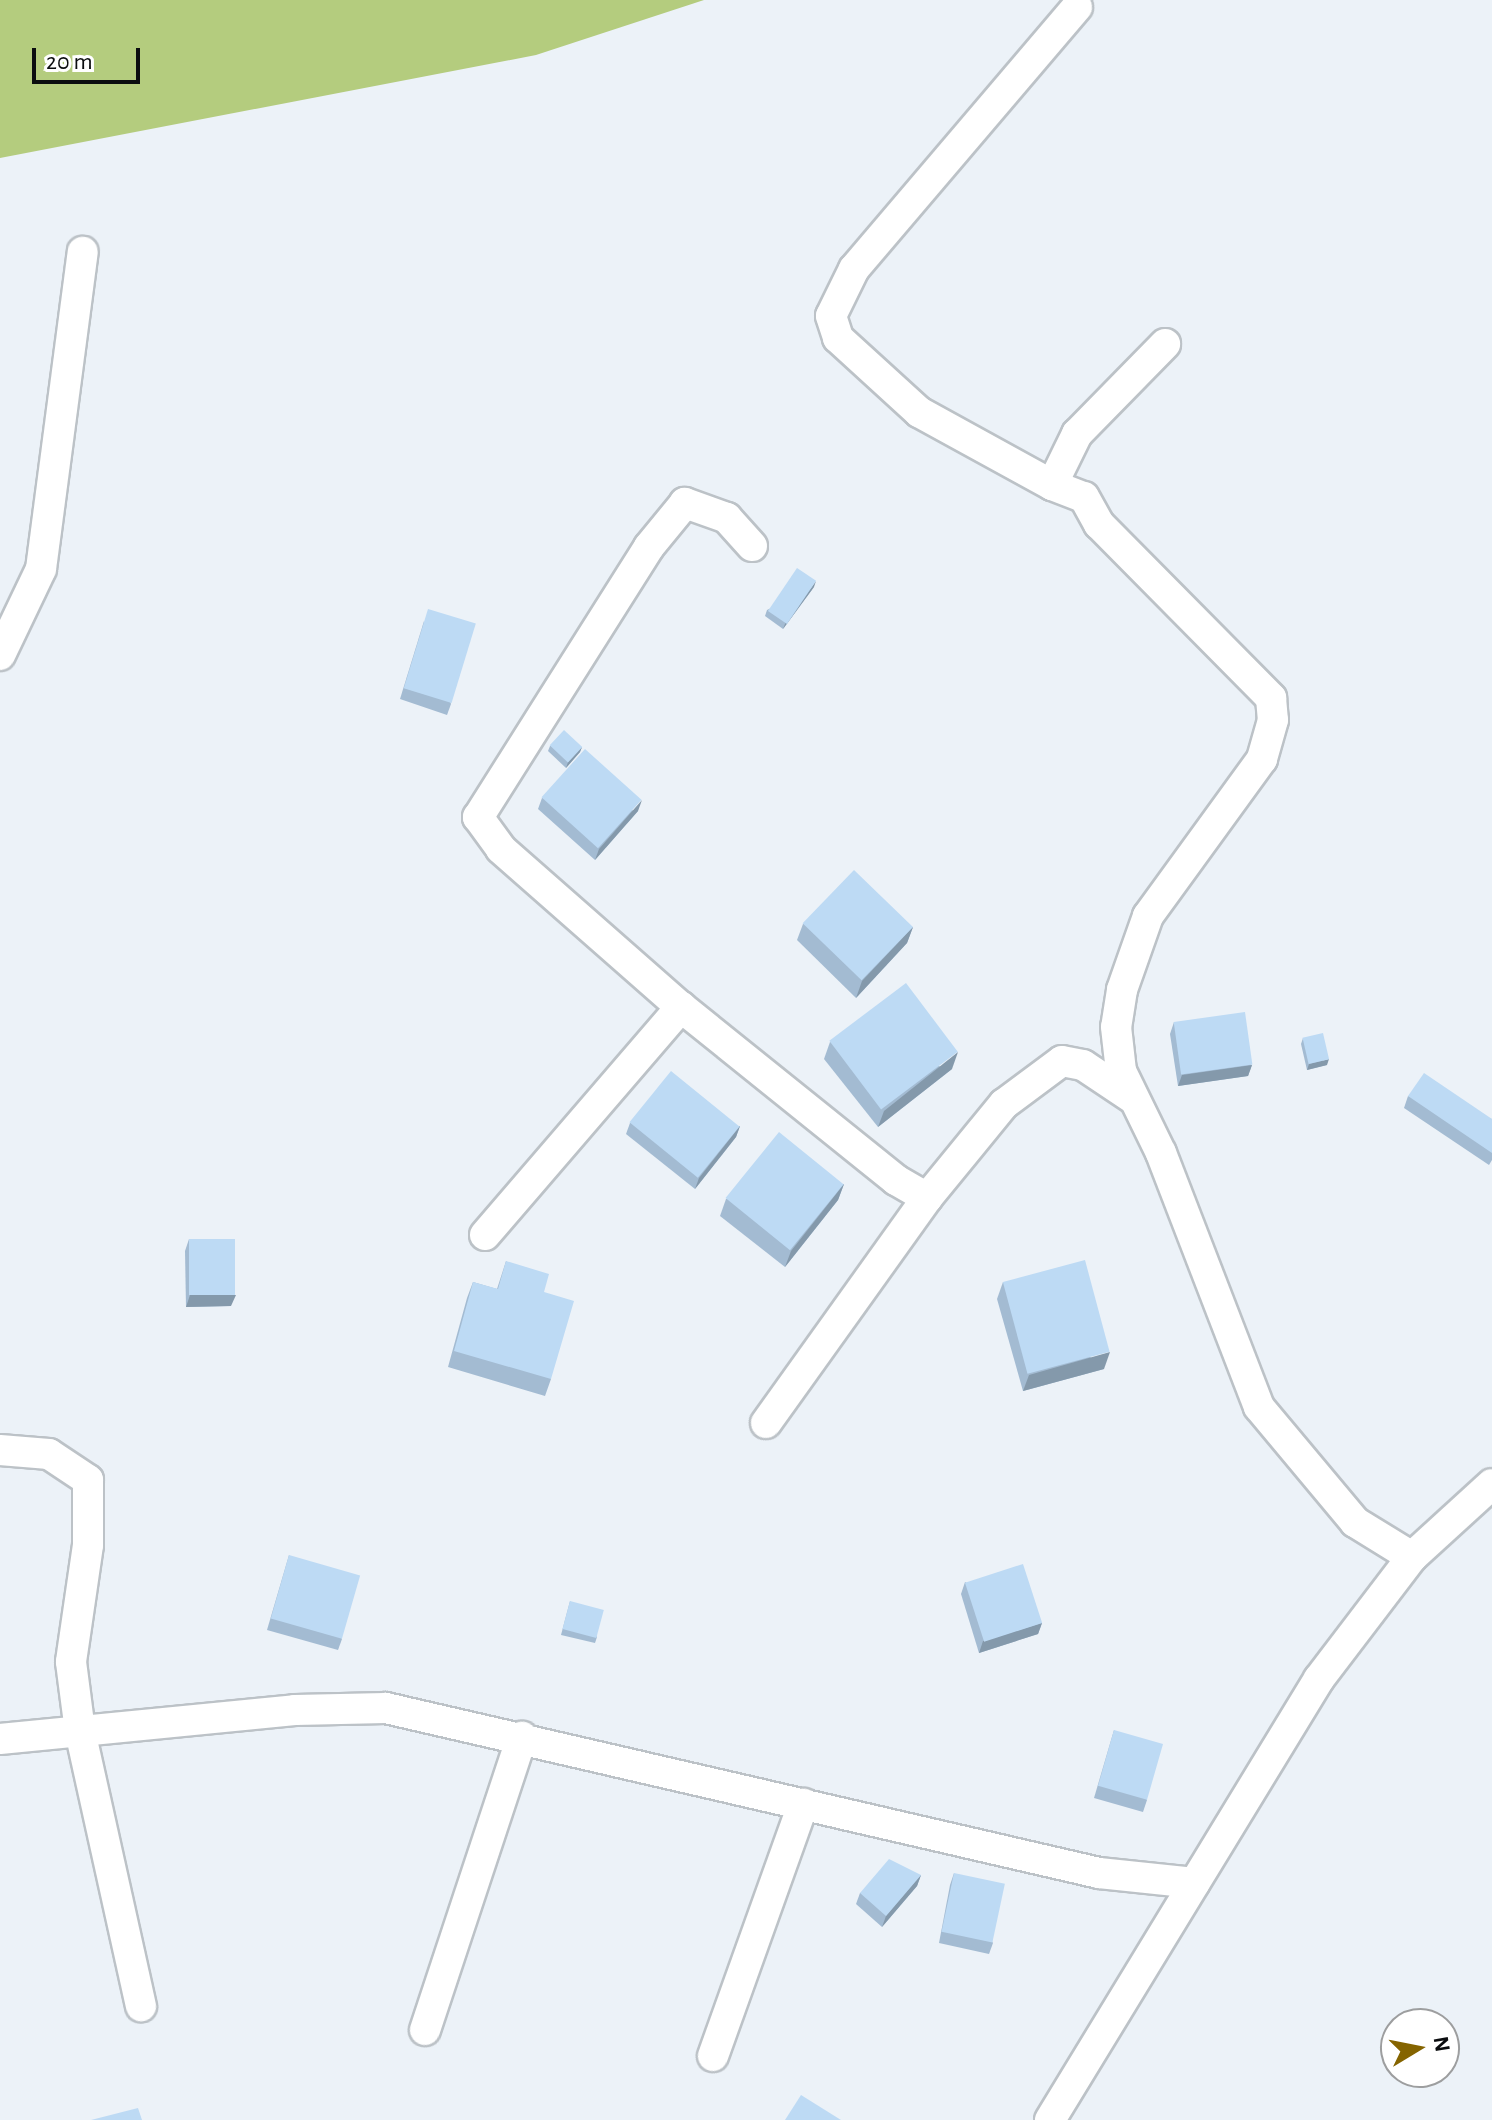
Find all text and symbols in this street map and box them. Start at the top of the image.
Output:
scale bar [36,32,144,82]
text: 20 m [46,50,93,74]
north arrow [1380,2008,1460,2088]
text: N [1430,2035,1454,2054]

